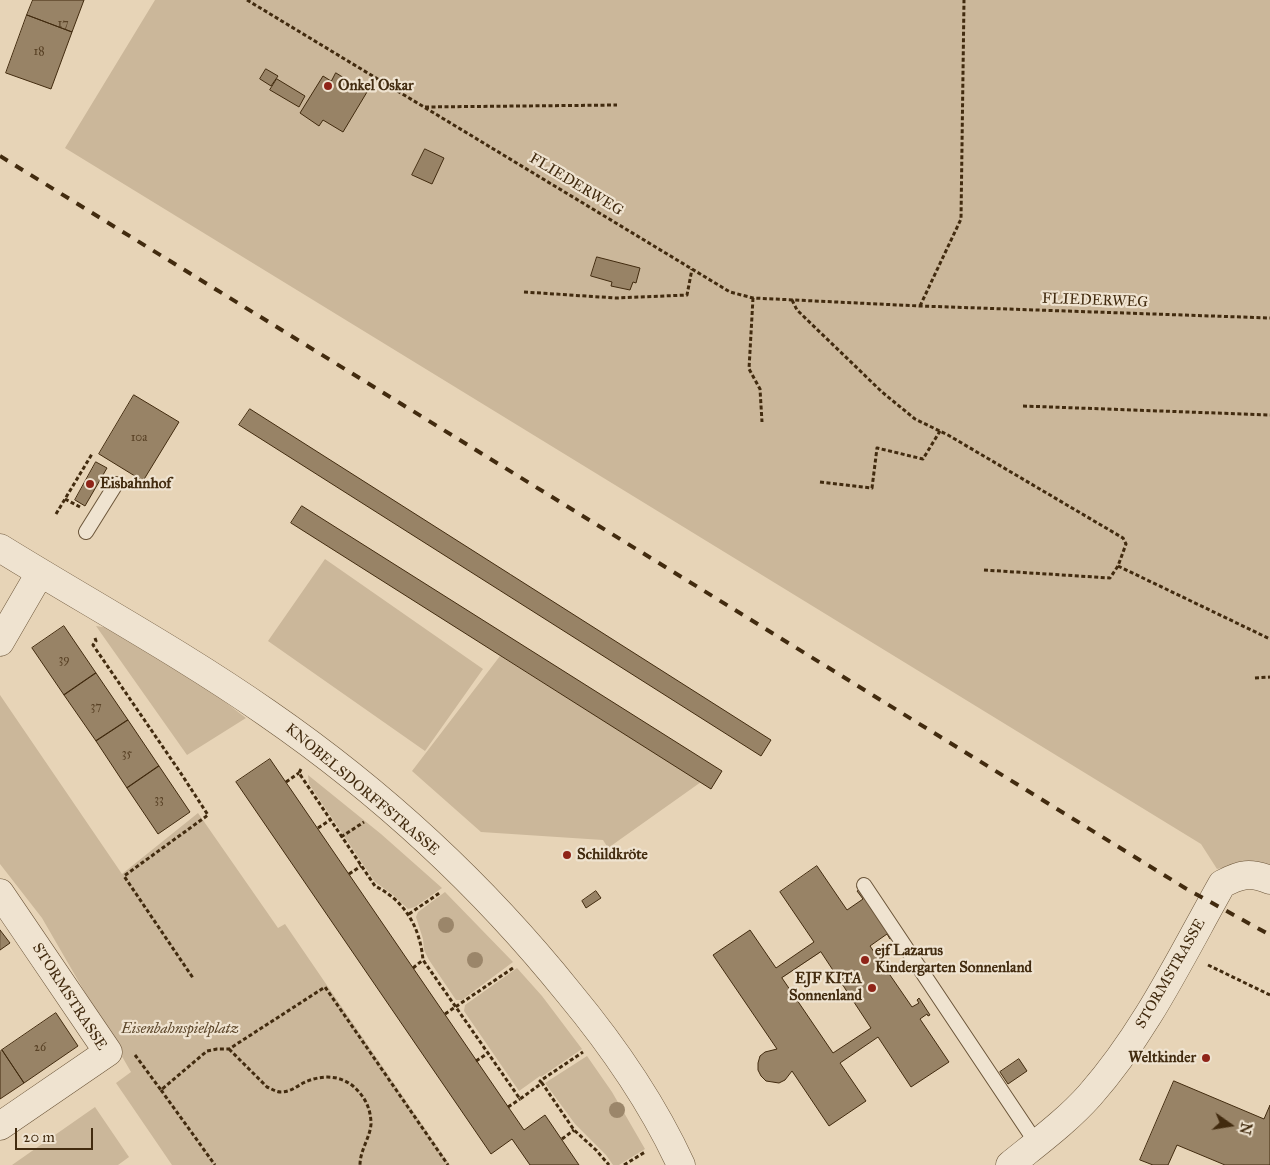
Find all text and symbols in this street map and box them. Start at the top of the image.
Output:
house number: 17 [57,17,69,31]
house number: 18 [33,45,45,59]
place label: Onkel Oskar [338,77,414,95]
marker: Onkel Oskar [322,80,334,92]
street label: FLIEDERWEG [526,150,626,220]
street label: FLIEDERWEG [1042,290,1148,312]
house number: 10a [131,431,147,445]
place label: Eisbahnhof [100,475,171,493]
marker: Eisbahnhof [84,478,96,490]
house number: 39 [58,653,70,667]
house number: 37 [90,700,102,714]
street label: KNOBELSDORFFSTRASSE [281,720,443,860]
house number: 35 [122,747,132,761]
house number: 33 [154,793,164,807]
place label: Schildkröte [577,846,648,864]
marker: Schildkröte [561,849,573,861]
street label: STORMSTRASSE [1132,916,1210,1032]
street label: STORMSTRASSE [28,940,110,1054]
place label: ejf Lazarus Kindergarten Sonnenland [875,942,1032,977]
marker: ejf Lazarus Kindergarten Sonnenland [859,954,871,966]
place label: EJF KITA Sonnenland [789,970,862,1005]
marker: EJF KITA Sonnenland [866,982,878,994]
park label: Eisenbahnspielplatz [121,1020,239,1038]
house number: 26 [34,1041,46,1055]
place label: Weltkinder [1128,1049,1196,1067]
marker: Weltkinder [1200,1052,1212,1064]
north arrow [1205,1100,1255,1150]
scale bar [18,1118,95,1150]
text: N [1235,1121,1255,1136]
text: 20 m [23,1128,55,1146]

